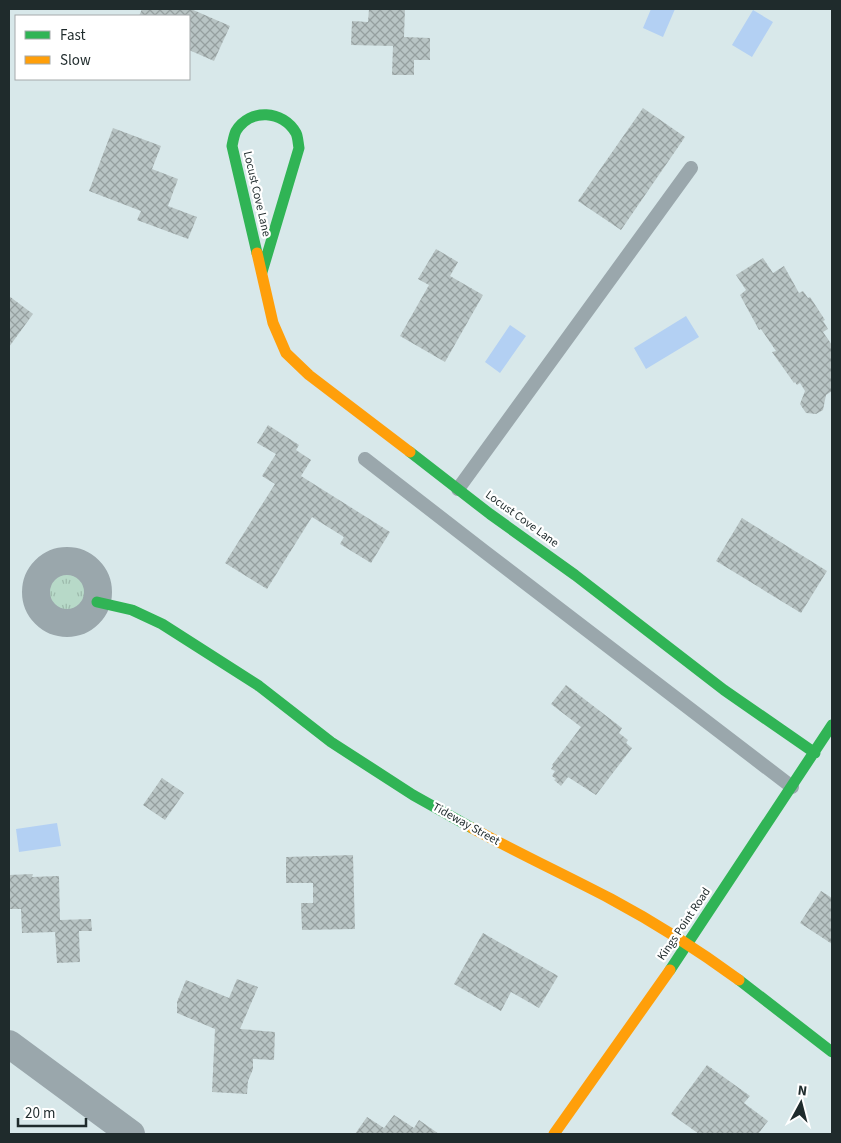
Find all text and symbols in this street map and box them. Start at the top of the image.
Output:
legend [15,15,190,80]
text: Fast [60,25,86,46]
text: Slow [60,50,91,71]
street label: Locust Cove Lane [239,150,275,238]
street label: Locust Cove Lane [482,487,562,551]
street label: Tideway Street [429,798,503,850]
street label: Kings Point Road [653,884,715,964]
north arrow [776,1078,826,1128]
text: N [797,1081,808,1102]
scale bar [18,1096,85,1128]
text: 20 m [25,1103,55,1124]

